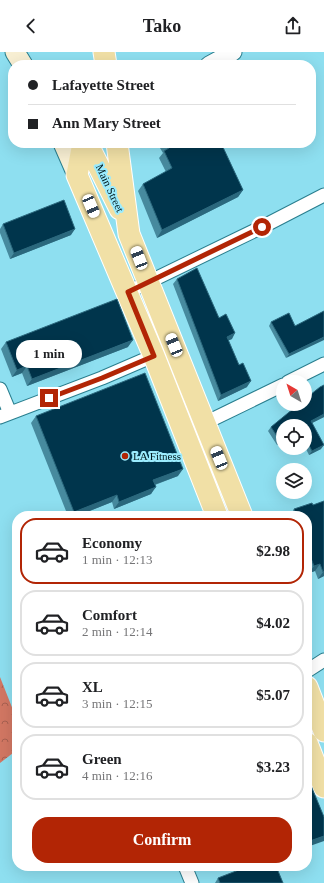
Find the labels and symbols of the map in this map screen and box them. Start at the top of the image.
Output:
street label: Main Street [94,162,126,214]
car [81,193,101,219]
route start [253,218,271,236]
car [129,245,149,271]
car [164,332,184,358]
callout: 1 min [16,340,82,368]
north arrow [276,375,312,411]
route end [40,389,58,407]
car [209,445,229,471]
place label: LA Fitness [133,450,181,462]
marker: LA Fitness [120,451,130,461]

